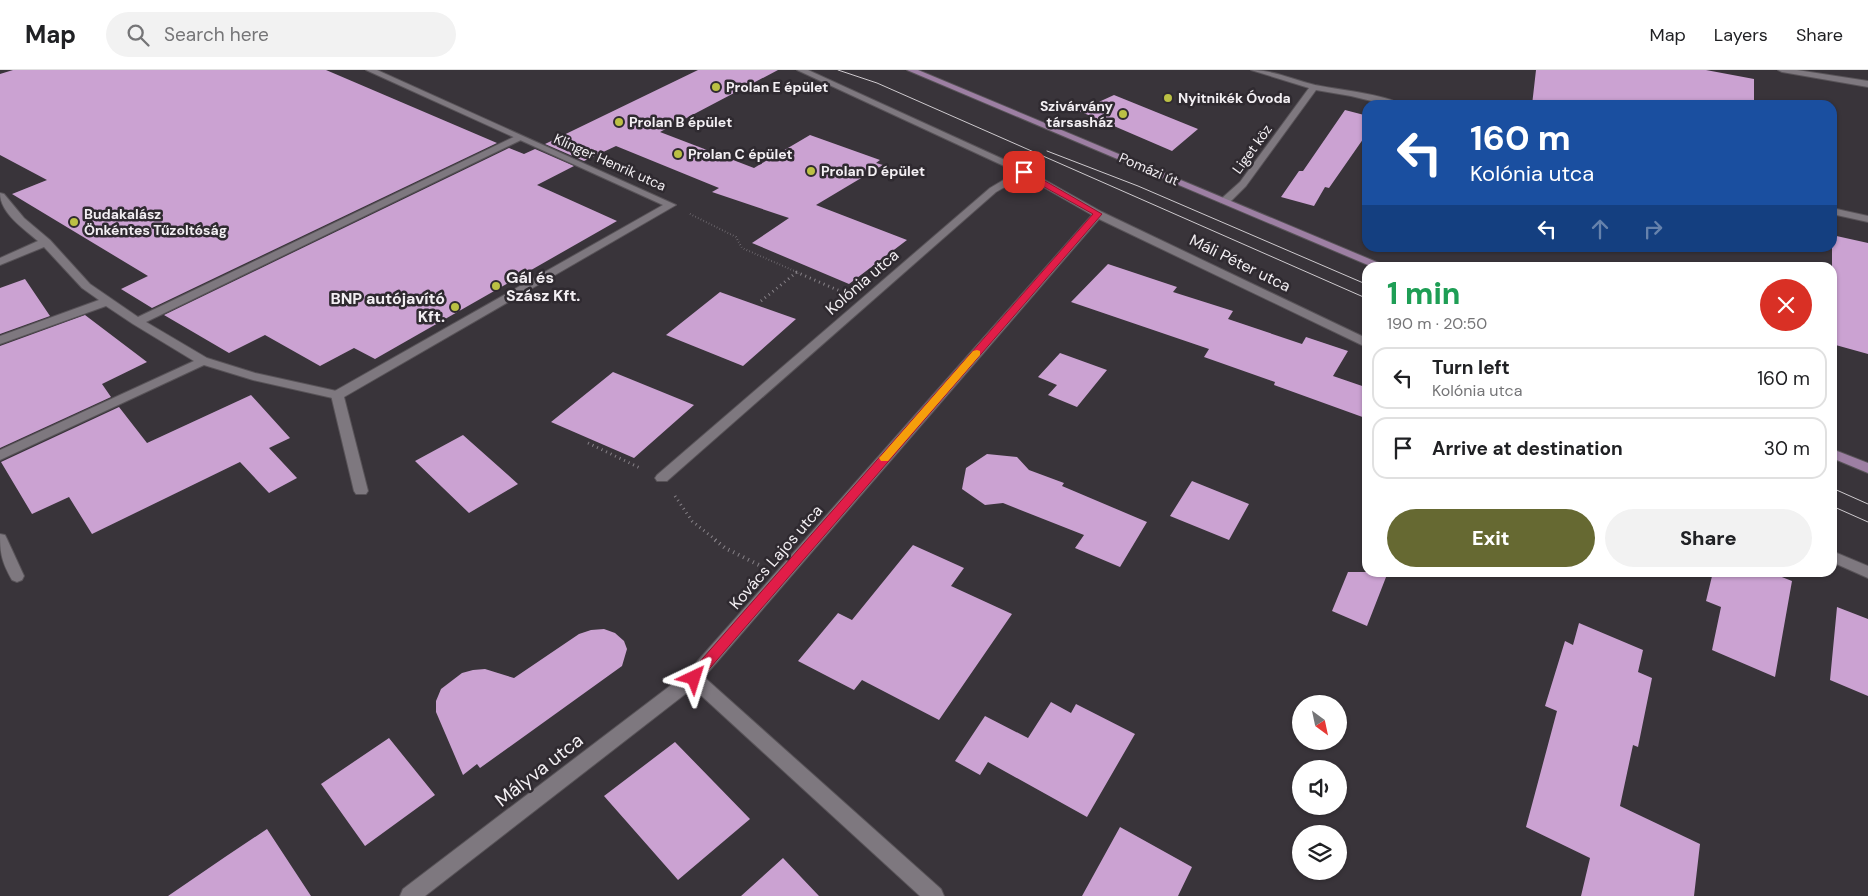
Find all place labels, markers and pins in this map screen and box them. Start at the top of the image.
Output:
place label: Prolan E épület [726,78,828,96]
marker: Prolan E épület [710,81,722,93]
place label: Nyitnikék Óvoda [1178,89,1291,107]
marker: Nyitnikék Óvoda [1162,92,1174,104]
place label: Szivárvány társasház [1040,97,1114,131]
marker: Szivárvány társasház [1117,108,1129,120]
place label: Prolan B épület [629,113,732,131]
marker: Prolan B épület [613,116,625,128]
place label: Prolan C épület [688,145,793,163]
marker: Prolan C épület [672,148,684,160]
pin [1003,151,1045,193]
place label: Prolan D épület [821,162,925,180]
marker: Prolan D épület [805,165,817,177]
place label: Budakalász Önkéntes Tűzoltóság [84,205,227,239]
marker: Budakalász Önkéntes Tűzoltóság [68,216,80,228]
place label: Gál és Szász Kft. [506,267,580,306]
marker: Gál és Szász Kft. [490,280,502,292]
place label: BNP autójavító Kft. [331,288,445,327]
marker: BNP autójavító Kft. [449,301,461,313]

